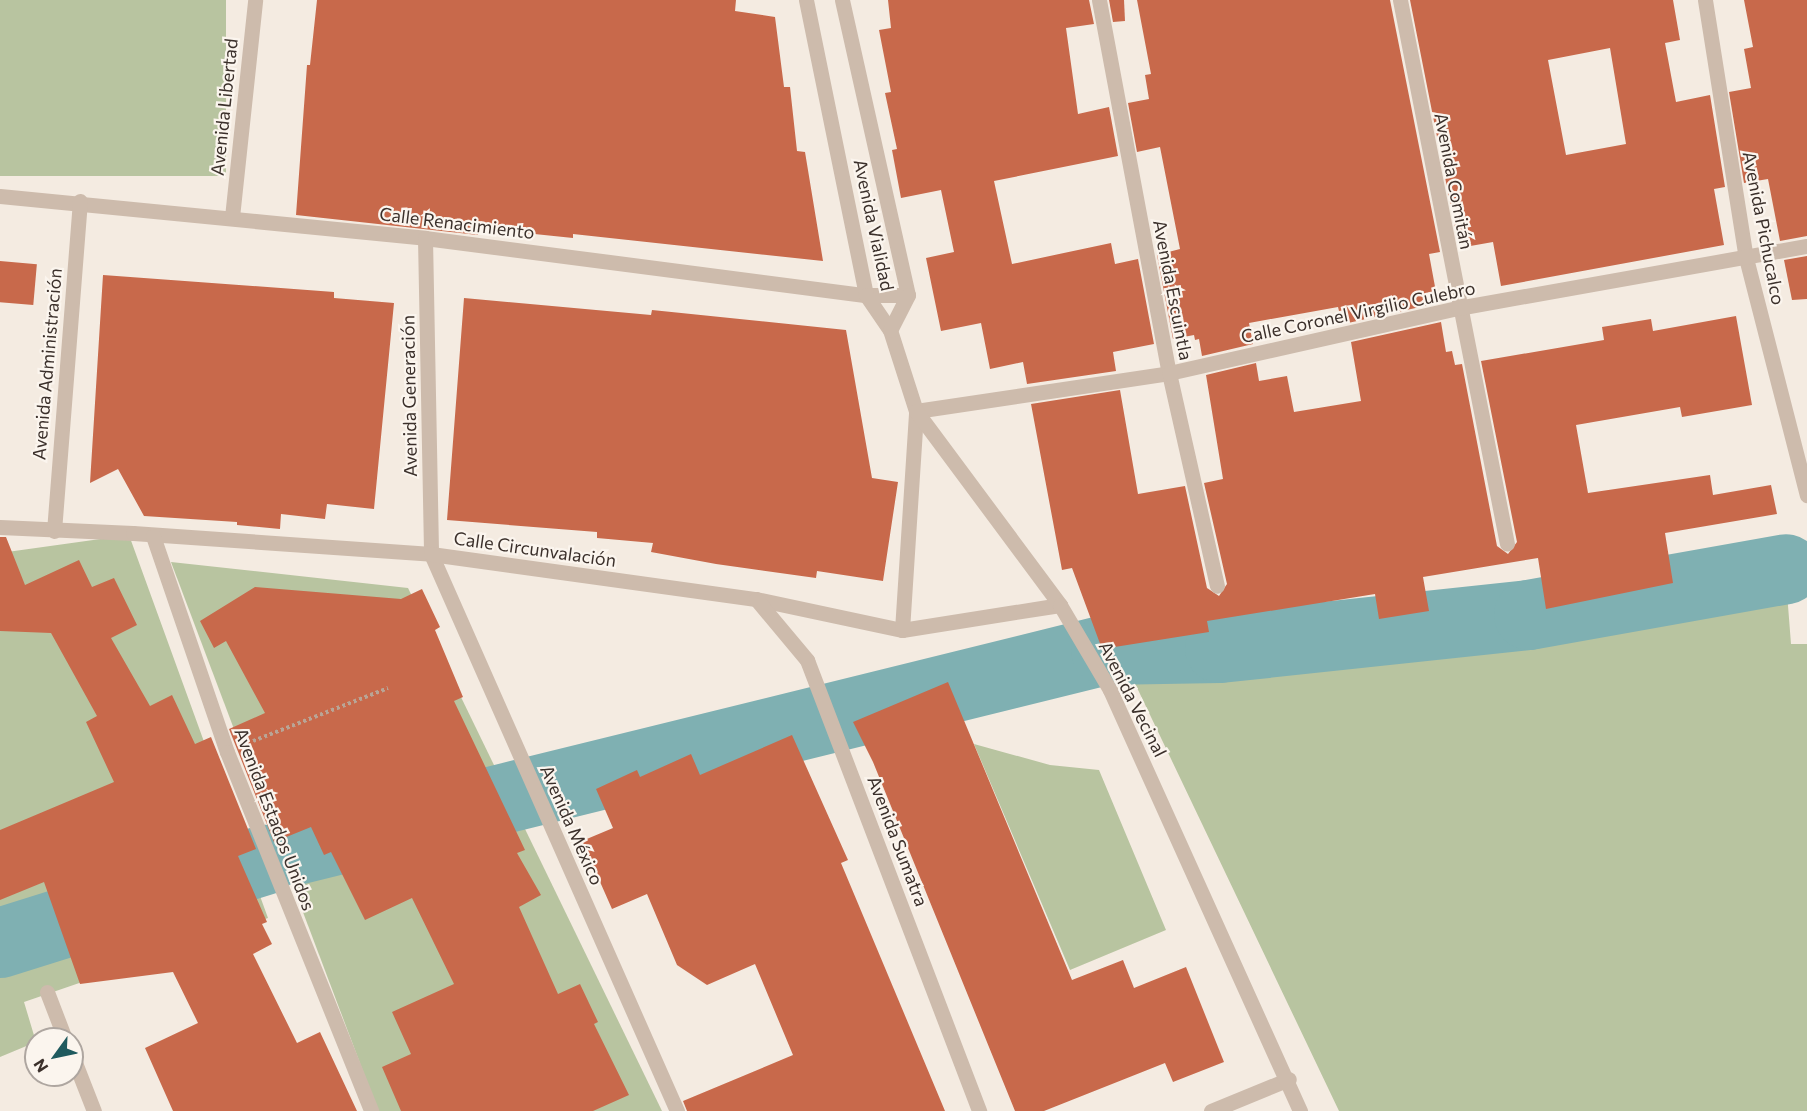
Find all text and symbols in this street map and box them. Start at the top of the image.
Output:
street label: Avenida Libertad [206,37,242,177]
street label: Avenida Comitán [1430,111,1478,251]
street label: Avenida Pichucalco [1739,149,1789,307]
street label: Avenida Vialidad [849,157,899,293]
street label: Calle Renacimiento [378,203,536,243]
street label: Avenida Escuintla [1149,218,1197,362]
street label: Avenida Administración [28,267,66,461]
street label: Calle Coronel Virgilio Culebro [1239,277,1477,347]
street label: Avenida Generación [397,315,421,477]
street label: Calle Circunvalación [452,527,618,571]
street label: Avenida Vecinal [1095,638,1171,760]
street label: Avenida Estados Unidos [230,725,320,913]
street label: Avenida México [536,762,608,888]
street label: Avenida Sumatra [863,773,933,909]
north arrow [24,1027,84,1087]
text: N [29,1056,51,1076]

